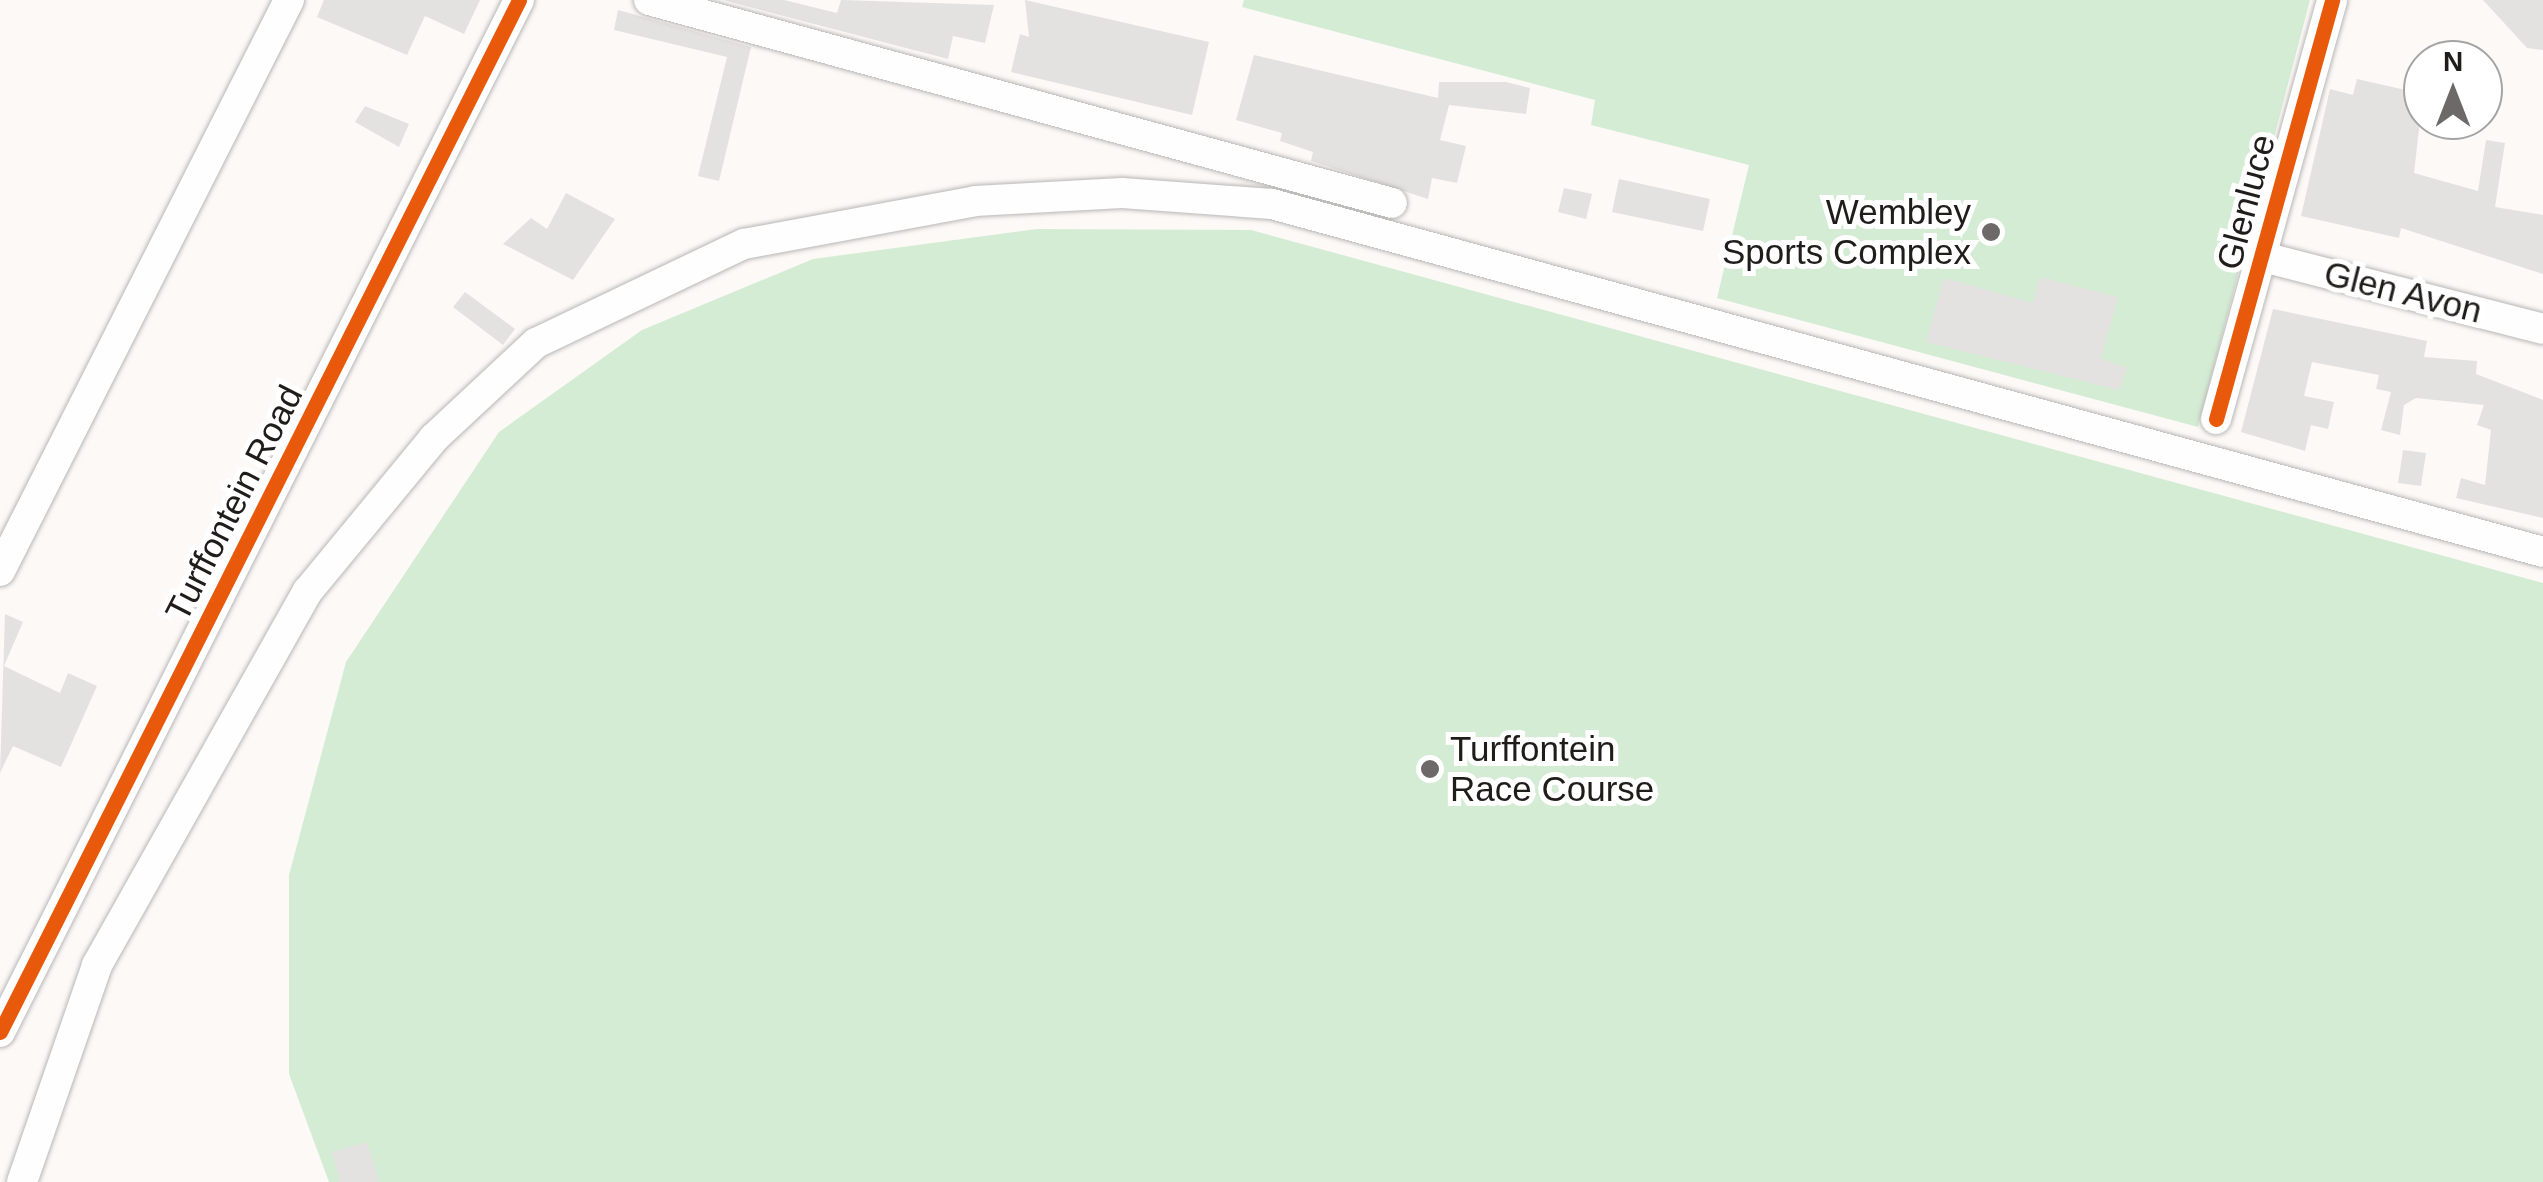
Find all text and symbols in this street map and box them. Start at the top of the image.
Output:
north arrow [2403,40,2503,140]
text: N [2443,46,2463,77]
street label: Glenluce [2208,130,2284,274]
place label: Wembley Sports Complex [1722,191,1971,273]
marker: Wembley Sports Complex [1980,221,2002,243]
street label: Glen Avon [2319,252,2487,332]
street label: Turffontein Road [157,378,311,628]
place label: Turffontein Race Course [1450,728,1654,810]
marker: Turffontein Race Course [1419,758,1441,780]

